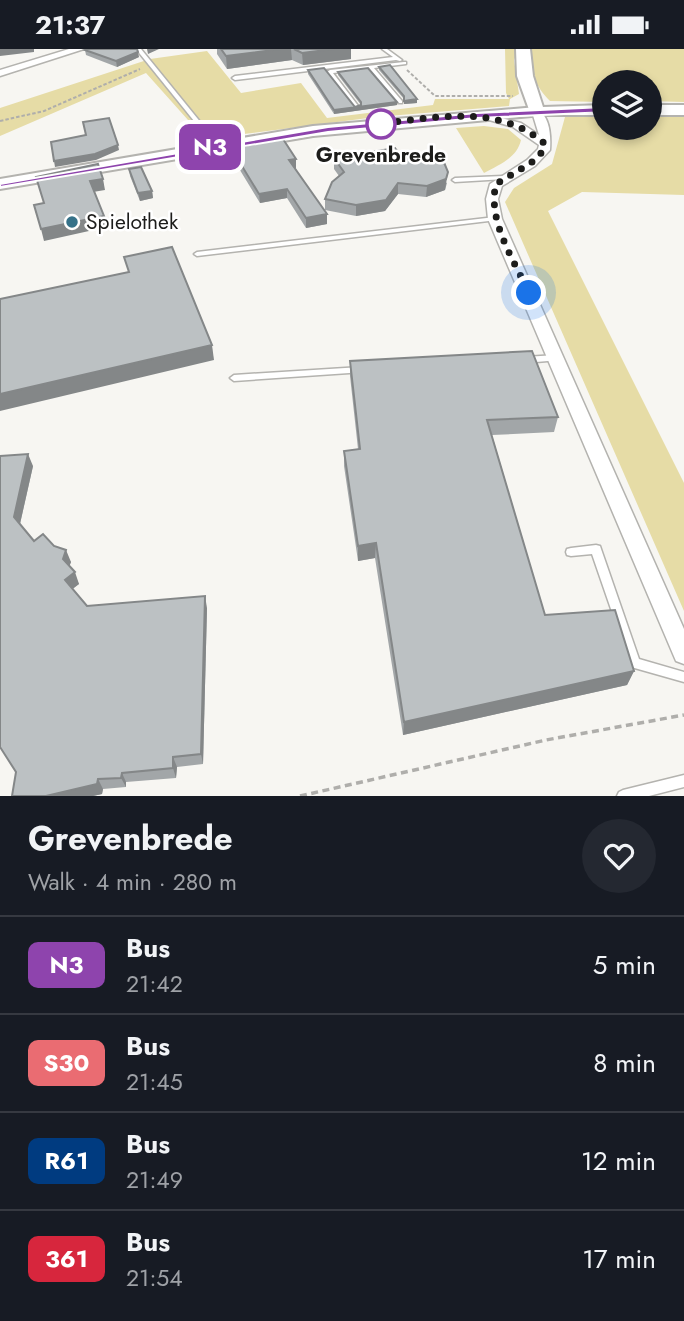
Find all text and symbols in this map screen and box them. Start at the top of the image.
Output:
text: 21:37 [35,6,105,44]
map controls [592,70,662,140]
button: layers [592,70,662,140]
marker: Grevenbrede [366,109,396,139]
line badge: N3 [178,124,242,170]
text: N3 [193,129,227,164]
place label: Grevenbrede [316,140,446,170]
place label: Spielothek [86,207,179,237]
marker: Spielothek [64,214,80,230]
your location [511,275,546,310]
text: Grevenbrede [28,815,233,862]
button: heart [582,819,656,893]
text: Walk · 4 min · 280 m [28,865,237,899]
text: Bus [126,929,170,967]
text: 5 min [593,946,656,984]
text: N3 [50,947,83,982]
text: 21:42 [126,967,183,1001]
text: Bus [126,1027,170,1065]
text: 8 min [593,1044,656,1082]
text: S30 [44,1045,89,1080]
text: 21:45 [126,1065,183,1099]
text: Bus [126,1125,170,1163]
text: 12 min [581,1142,656,1180]
text: R61 [45,1143,88,1178]
text: 21:49 [126,1163,183,1197]
text: Bus [126,1223,170,1261]
text: 17 min [582,1240,656,1278]
text: 361 [45,1241,88,1276]
text: 21:54 [126,1261,183,1295]

